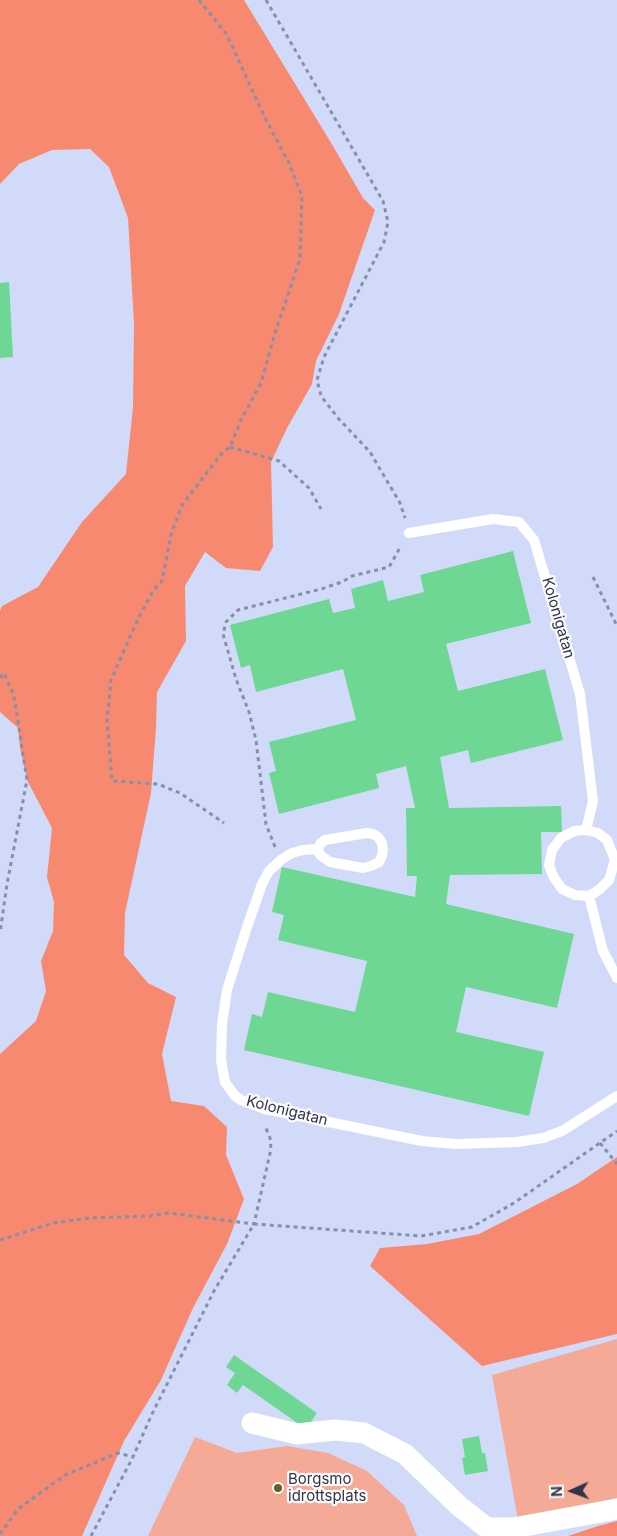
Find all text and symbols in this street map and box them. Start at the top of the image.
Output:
street label: Kolonigatan [538,575,578,661]
street label: Kolonigatan [244,1092,330,1130]
north arrow [547,1466,597,1516]
place label: Borgsmo idrottsplats [288,1470,366,1505]
marker: Borgsmo idrottsplats [272,1482,284,1494]
text: N [548,1486,565,1497]

